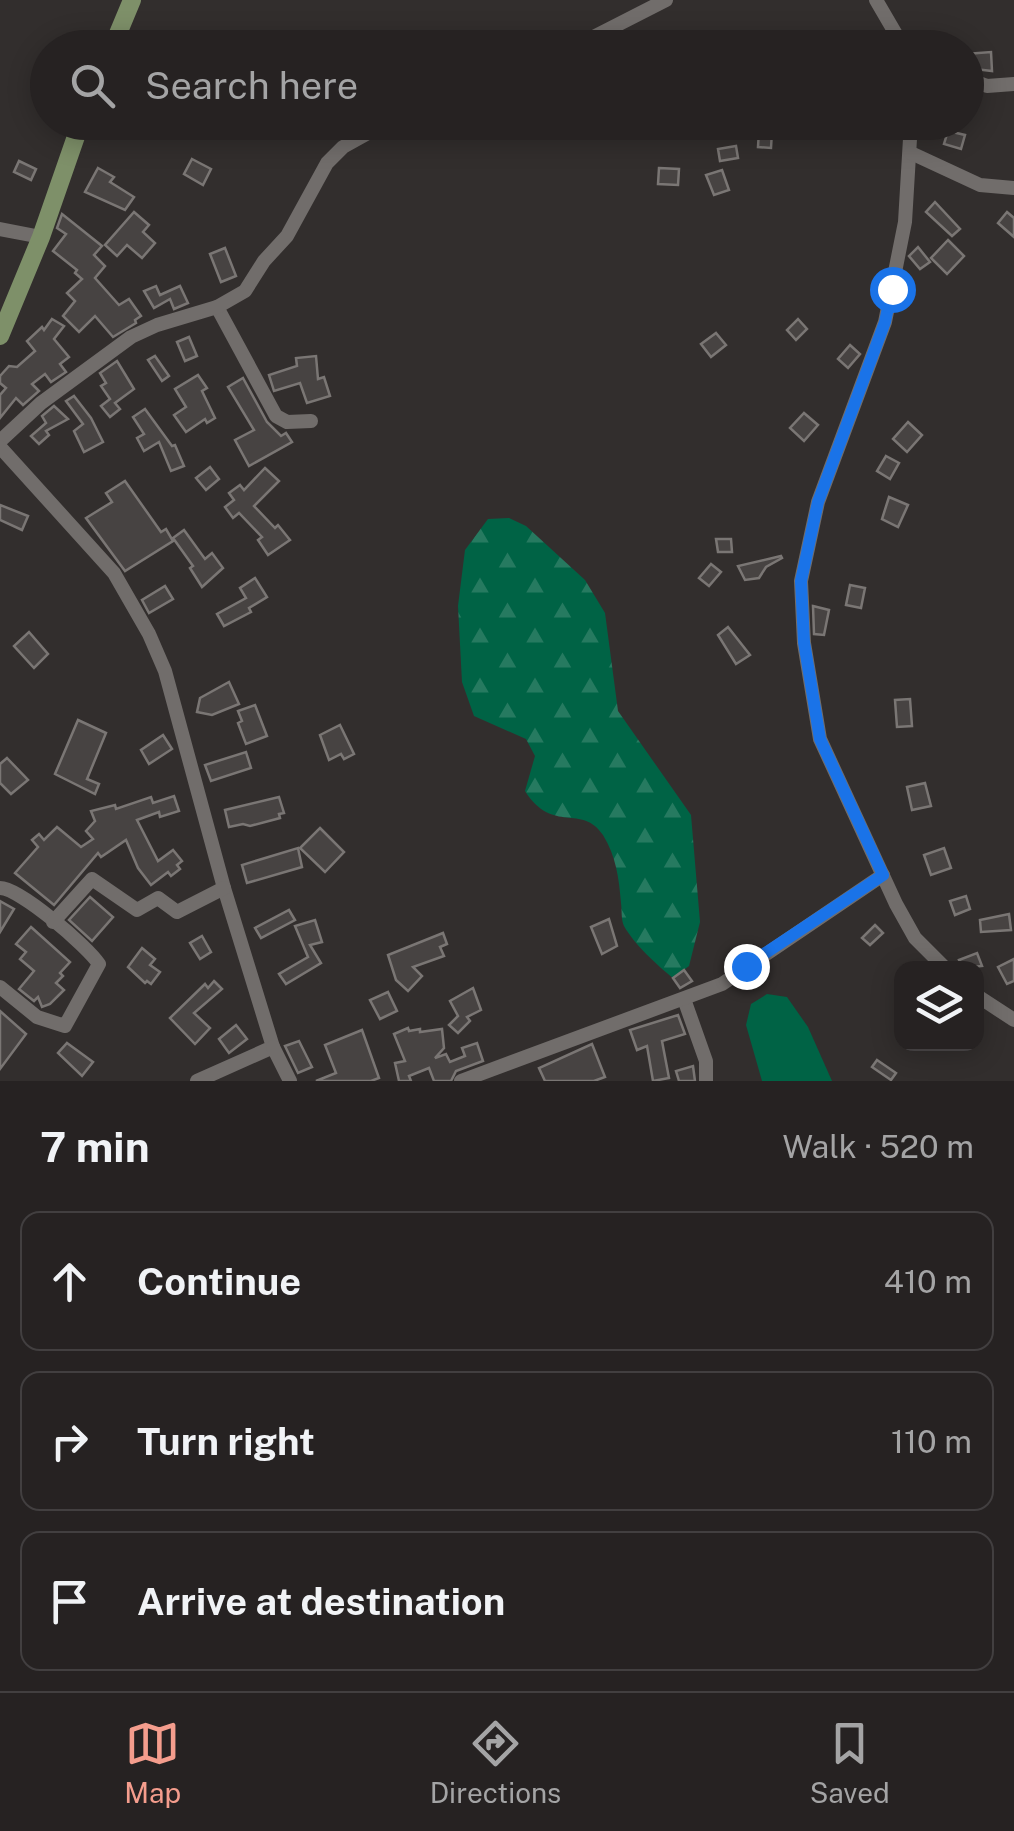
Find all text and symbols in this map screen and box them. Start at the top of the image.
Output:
search box [30,30,984,140]
icon: search [65,58,120,113]
text: Search here [145,63,358,108]
route start [870,267,916,313]
route end [724,944,770,990]
map controls [894,961,984,1051]
button: layers [894,961,984,1051]
text: 7 min [40,1122,150,1171]
text: Walk · 520 m [782,1128,974,1165]
icon: ahead [42,1254,97,1309]
text: Continue [137,1259,301,1304]
text: 410 m [884,1263,972,1300]
icon: right [42,1414,97,1469]
text: Turn right [137,1419,315,1464]
text: 110 m [891,1423,972,1460]
icon: arrive [42,1574,97,1629]
text: Arrive at destination [137,1579,505,1624]
tab: Map [124,1716,181,1809]
tab: Directions [430,1716,561,1809]
tab: Saved [810,1716,890,1809]

